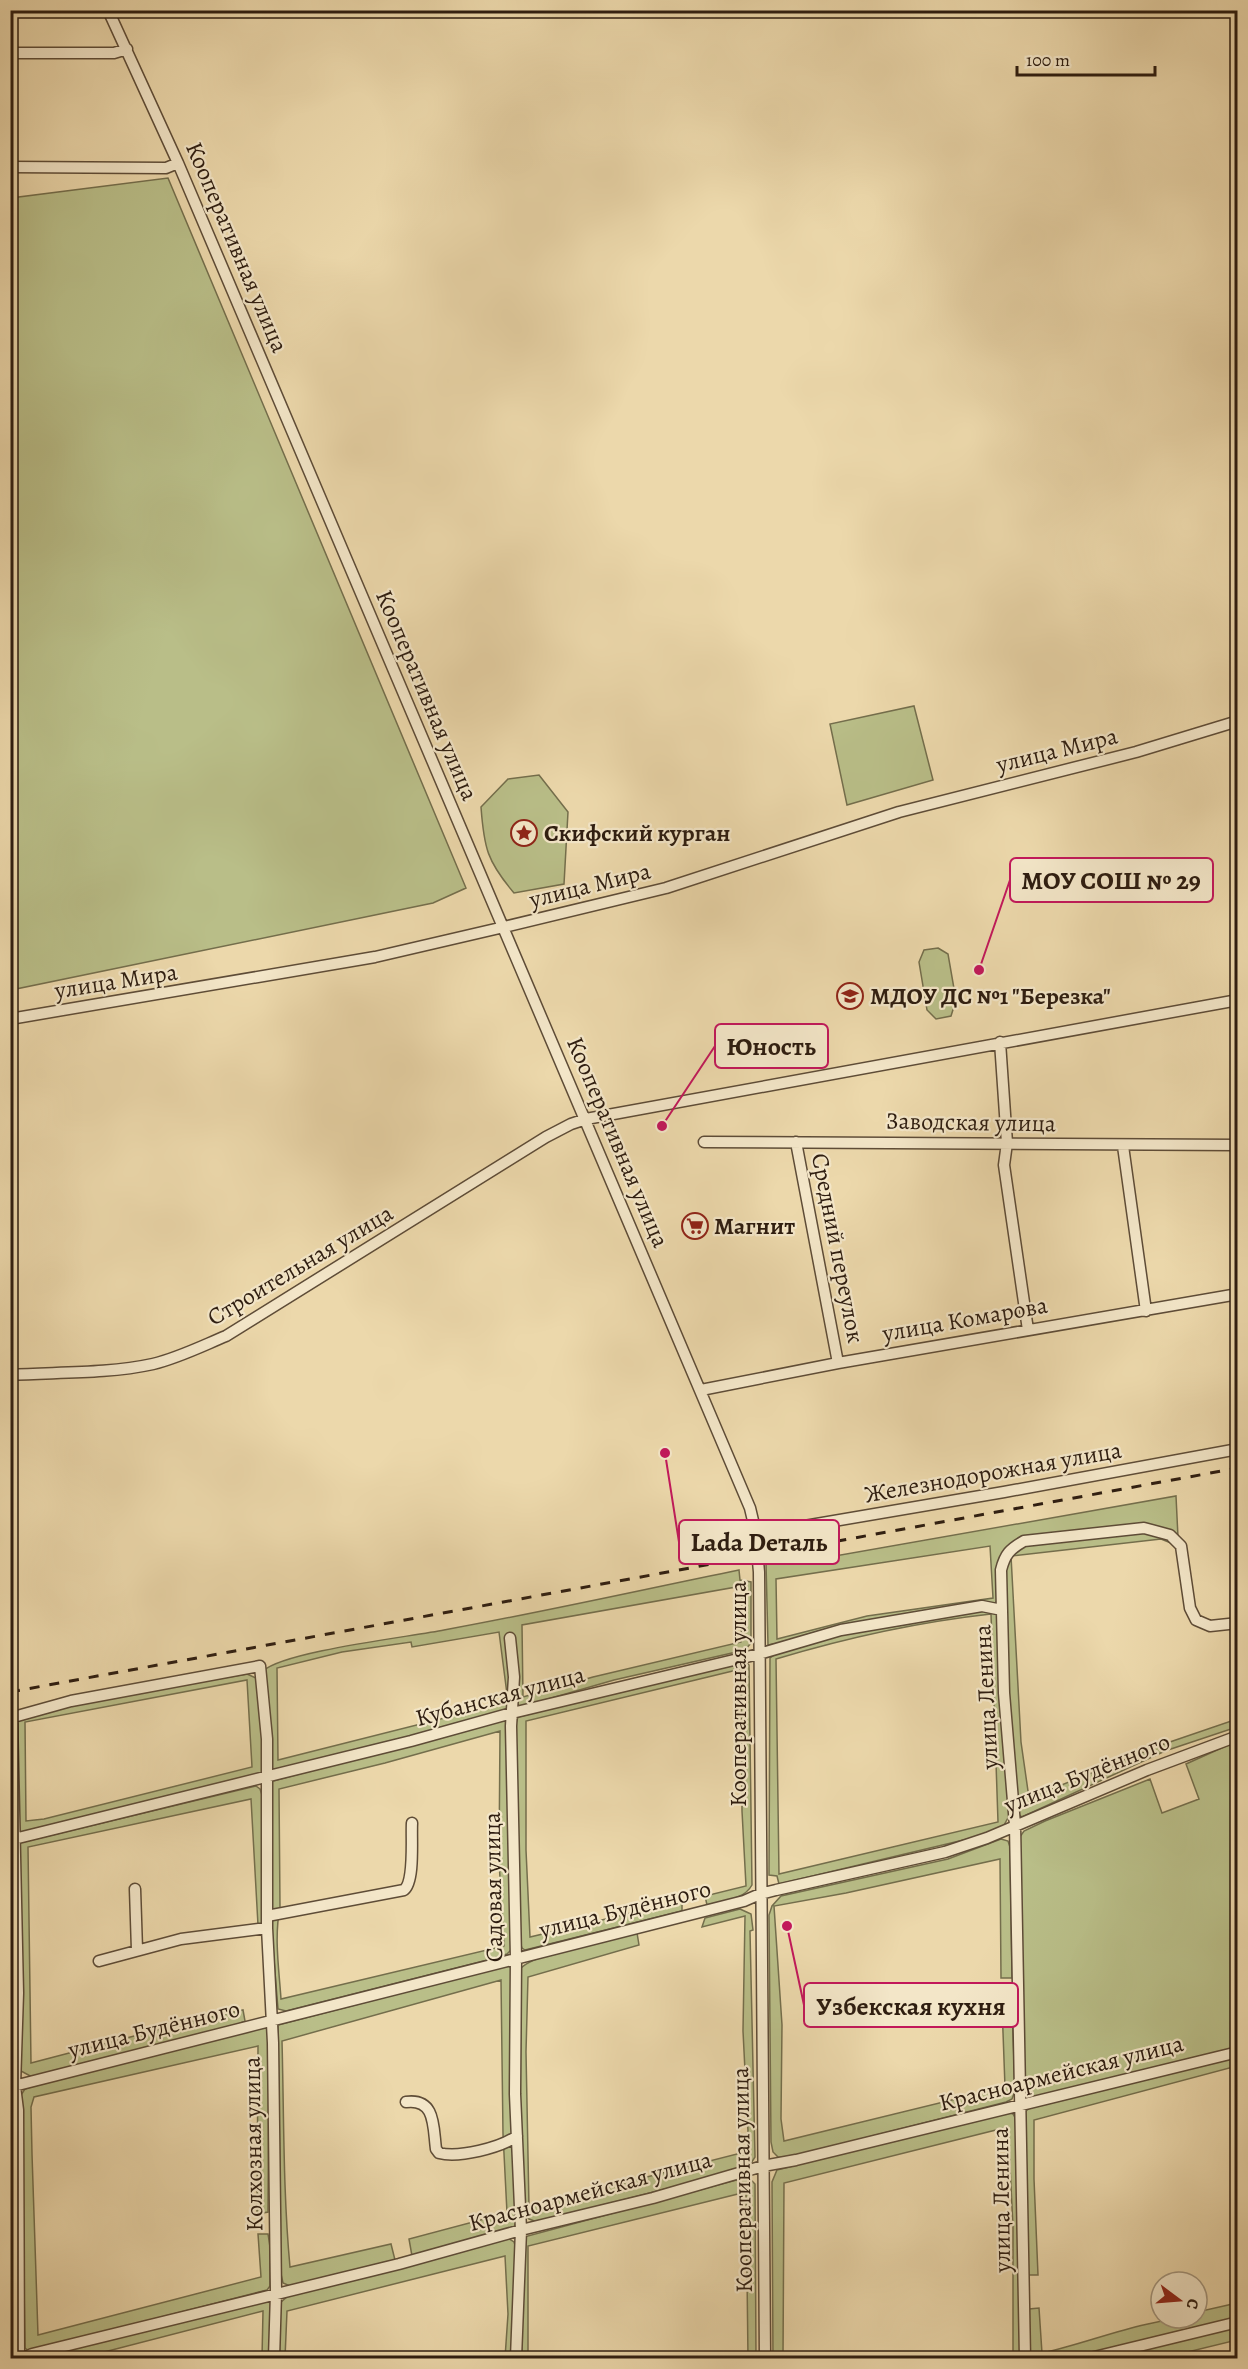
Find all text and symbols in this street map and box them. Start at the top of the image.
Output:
scale bar [1017,39,1155,77]
text: 100 m [1026,48,1070,72]
street label: Кооперативная улица [178,137,296,357]
street label: Кооперативная улица [368,585,486,805]
street label: улица Мира [992,719,1121,781]
place label: Скифский курган [544,817,730,849]
place icon: Скифский курган [509,818,539,848]
street label: улица Мира [525,854,654,916]
callout: МОУ СОШ № 29 [1010,858,1213,902]
text: МОУ СОШ № 29 [1021,863,1201,898]
street label: улица Мира [51,956,180,1007]
place label: МДОУ ДС №1 "Березка" [870,980,1111,1012]
school or university icon: МДОУ ДС №1 "Березка" [835,981,865,1011]
callout: Юность [715,1024,828,1068]
text: Юность [726,1029,816,1064]
street label: Кооперативная улица [559,1032,677,1252]
street label: Заводская улица [886,1105,1056,1139]
street label: Средний переулок [804,1150,872,1346]
street label: Строительная улица [201,1197,399,1333]
place label: Магнит [714,1210,795,1242]
supermarket icon: Магнит [680,1211,710,1241]
street label: улица Комарова [879,1289,1050,1349]
street label: Железнодорожная улица [862,1434,1124,1510]
callout: Lada Dеталь [679,1520,839,1564]
text: Lada Dеталь [691,1525,828,1560]
street label: Кооперативная улица [722,1581,754,1807]
street label: улица Ленина [966,1624,1006,1771]
street label: Кубанская улица [412,1658,588,1734]
street label: улица Будённого [998,1725,1175,1821]
street label: Садовая улица [476,1812,510,1962]
street label: улица Будённого [535,1872,714,1946]
callout: Узбекская кухня [804,1983,1018,2027]
text: Узбекская кухня [816,1989,1006,2024]
street label: улица Будённого [64,1992,243,2066]
street label: Красноармейская улица [935,2027,1187,2119]
street label: Колхозная улица [235,2056,271,2232]
street label: Кооперативная улица [724,2067,760,2293]
street label: улица Ленина [984,2127,1018,2274]
street label: Красноармейская улица [465,2143,715,2239]
north arrow [1149,2270,1209,2330]
text: С [1180,2296,1204,2312]

